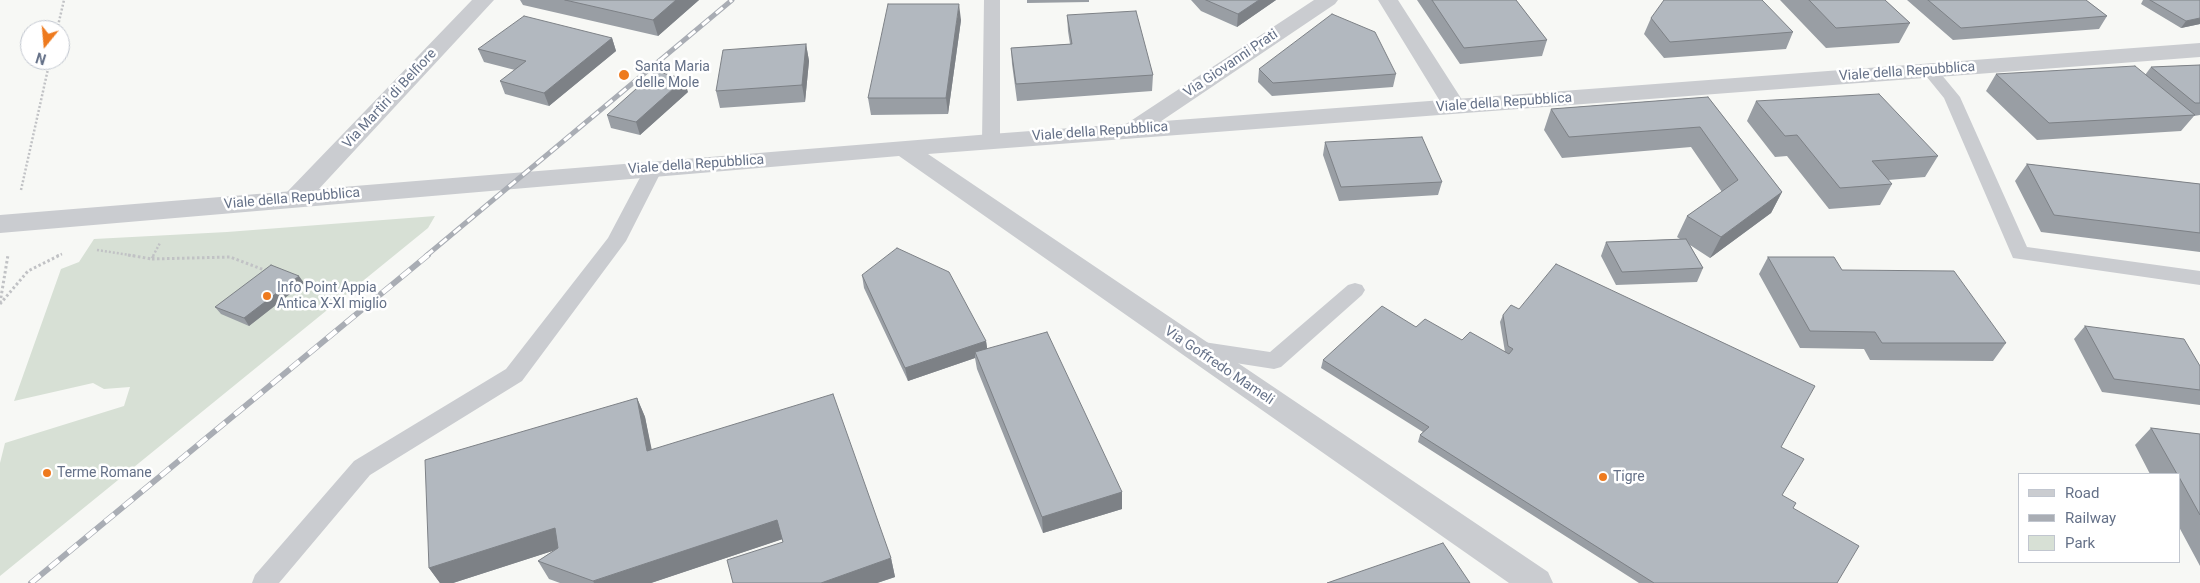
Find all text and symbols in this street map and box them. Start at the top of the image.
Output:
north arrow [20,20,70,70]
street label: Via Giovanni Prati [1181,26,1281,102]
street label: Via Martiri di Belfiore [340,46,440,152]
text: N [34,49,48,67]
place label: Santa Maria delle Mole [635,59,710,92]
street label: Viale della Repubblica [1838,59,1976,85]
marker: Santa Maria delle Mole [617,68,631,82]
street label: Viale della Repubblica [1435,90,1573,116]
street label: Viale della Repubblica [1031,119,1169,145]
street label: Viale della Repubblica [627,152,765,178]
street label: Viale della Repubblica [223,185,361,213]
place label: Info Point Appia Antica X-XI miglio [277,280,387,312]
marker: Info Point Appia Antica X-XI miglio [261,290,273,302]
street label: Via Goffredo Mameli [1161,323,1277,409]
place label: Terme Romane [57,465,152,481]
marker: Terme Romane [41,467,53,479]
place label: Tigre [1613,469,1645,485]
marker: Tigre [1597,471,1609,483]
legend [2018,473,2180,563]
text: Road [2065,484,2099,502]
text: Railway [2065,509,2116,527]
text: Park [2065,534,2095,552]

